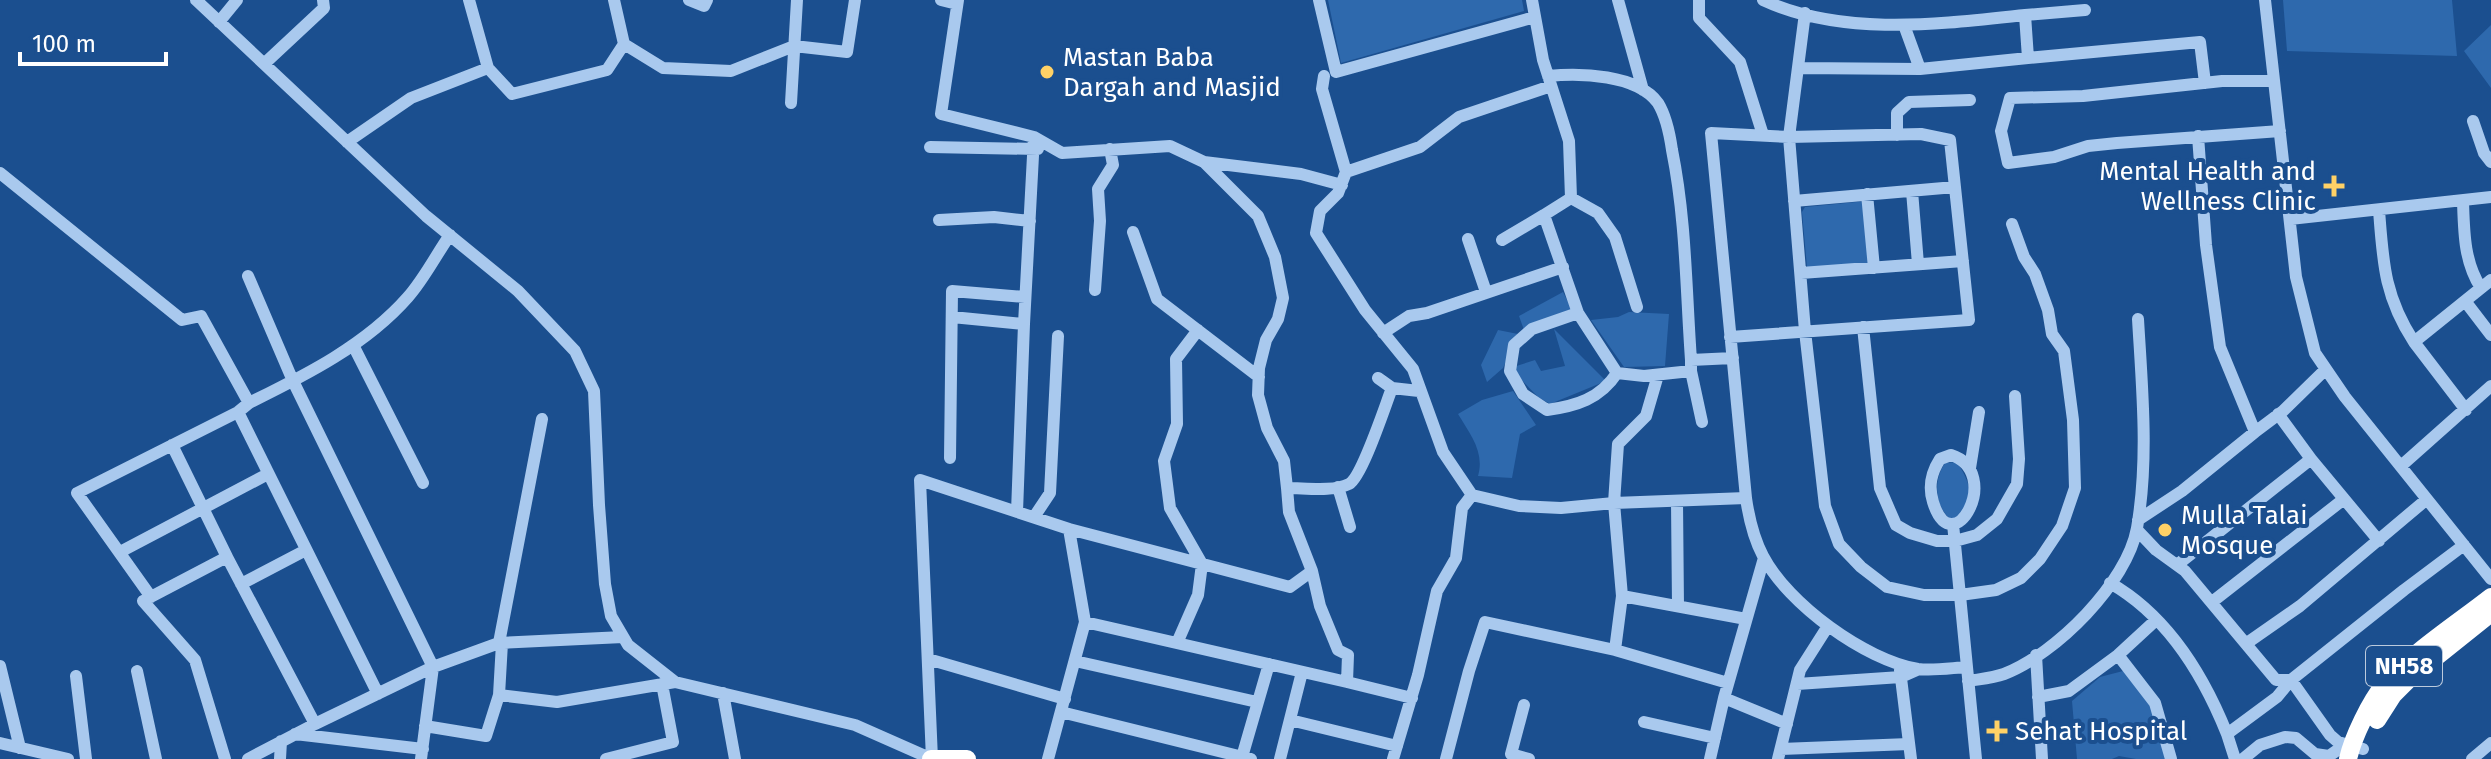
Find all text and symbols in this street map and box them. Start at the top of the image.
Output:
scale bar [20,16,166,66]
text: 100 m [32,30,96,58]
place label: Mastan Baba Dargah and Masjid [1063,42,1281,103]
marker: Mastan Baba Dargah and Masjid [1038,63,1056,81]
place label: Mental Health and Wellness Clinic [2099,156,2316,217]
marker: Mental Health and Wellness Clinic [2323,175,2345,197]
place label: Mulla Talai Mosque [2181,500,2308,561]
marker: Mulla Talai Mosque [2156,521,2174,539]
road number: NH58 [2366,646,2442,686]
place label: Sehat Hospital [2015,716,2188,747]
marker: Sehat Hospital [1986,720,2008,742]

